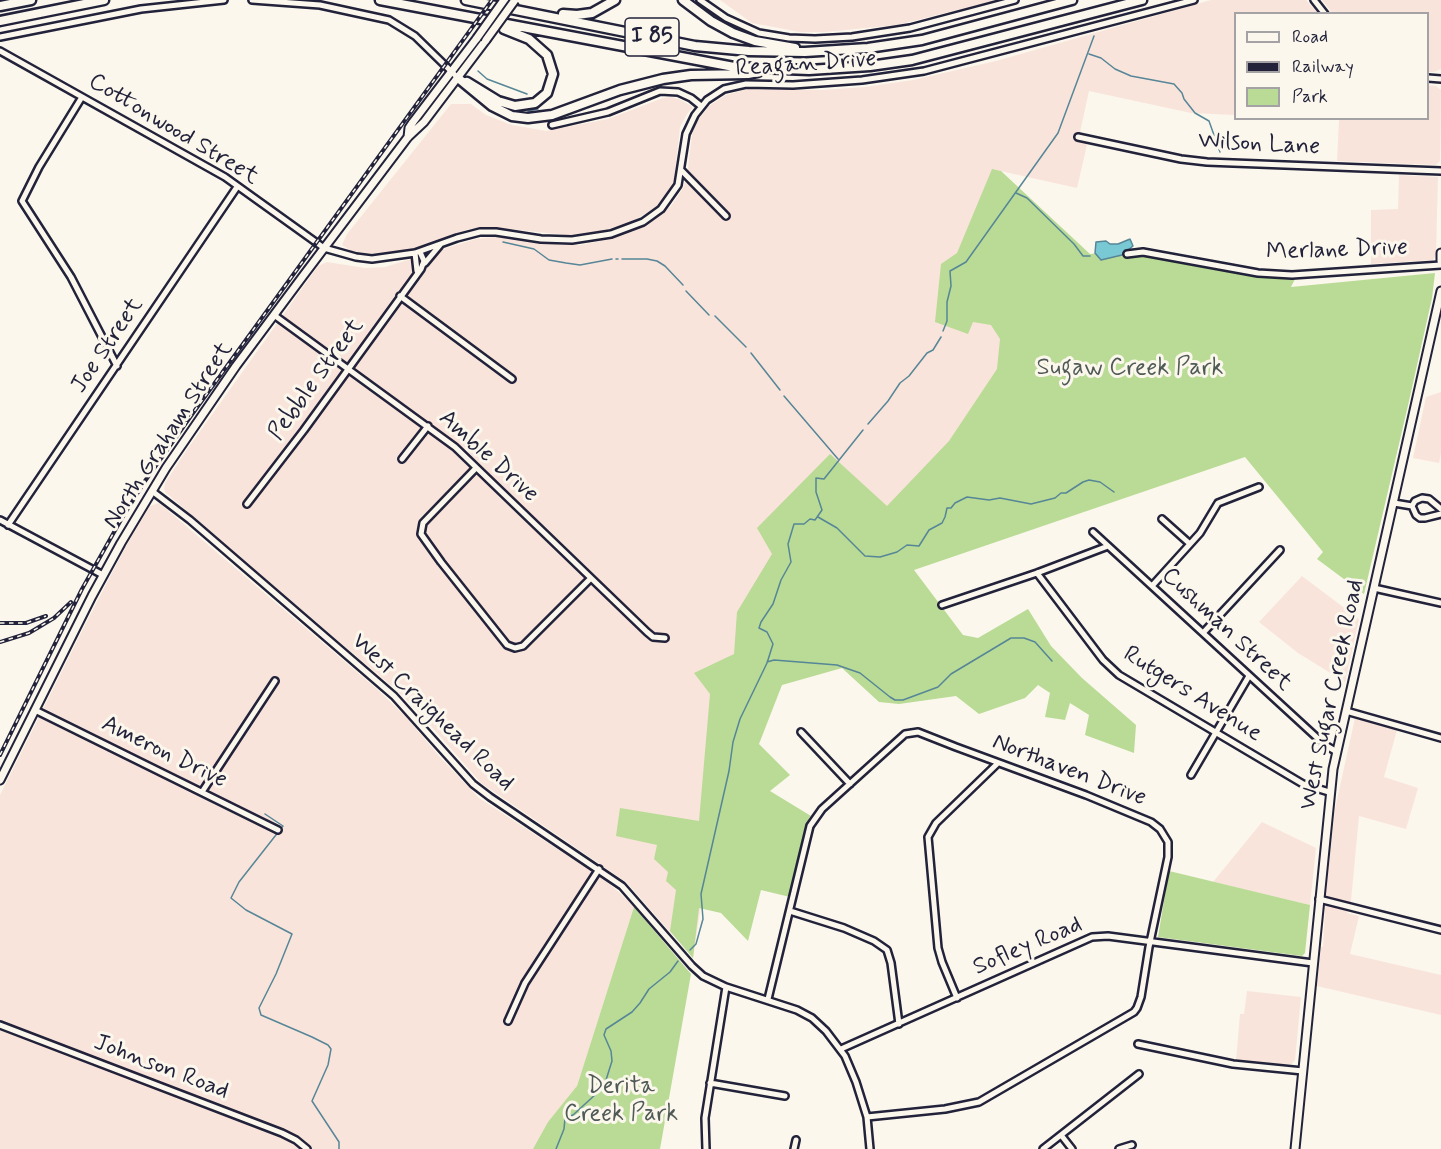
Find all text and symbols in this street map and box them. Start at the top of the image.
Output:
legend [1234,12,1429,120]
road number: I 85 [625,18,679,56]
text: Road [1292,25,1328,49]
street label: Reagan Drive [735,46,877,84]
text: Railway [1292,55,1354,79]
street label: Cottonwood Street [83,68,263,192]
text: Park [1292,85,1328,109]
street label: Wilson Lane [1197,127,1321,163]
street label: Merlane Drive [1266,234,1408,268]
street label: Joe Street [66,293,150,399]
street label: Pebble Street [263,313,371,447]
street label: North Graham Street [98,337,240,535]
park label: Sugaw Creek Park [1037,355,1223,383]
street label: Amble Drive [432,405,544,509]
street label: Cushman Street [1155,562,1297,698]
street label: West Sugar Creek Road [1294,577,1372,813]
street label: West Craighead Road [345,628,519,798]
street label: Rutgers Avenue [1117,641,1267,749]
street label: Ameron Drive [97,710,231,796]
street label: Northaven Drive [988,728,1150,814]
street label: Sofley Road [969,911,1087,983]
street label: Johnson Road [89,1029,233,1107]
park label: Derita Creek Park [564,1073,678,1129]

